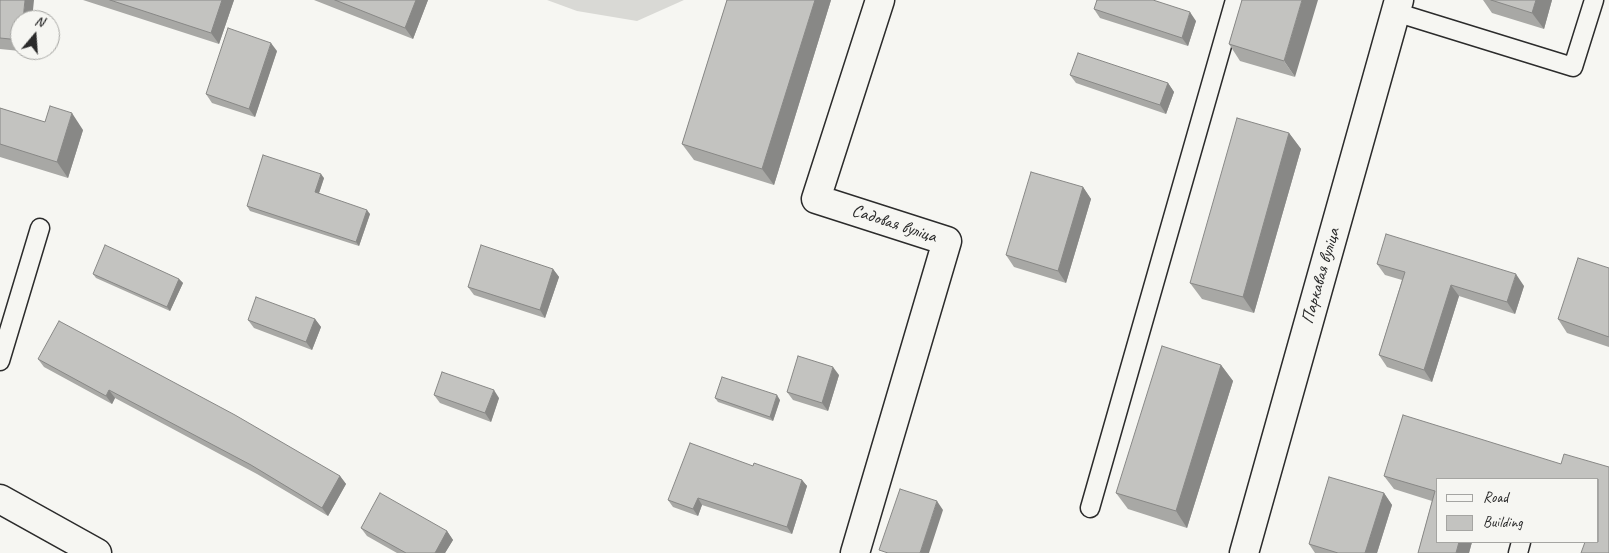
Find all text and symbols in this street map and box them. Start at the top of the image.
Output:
north arrow [10,10,60,60]
text: N [33,12,46,31]
street label: Садовая вуліца [849,200,939,248]
street label: Паркавая вуліца [1297,226,1345,326]
legend [1436,478,1599,543]
text: Road [1483,488,1508,507]
text: Building [1483,513,1522,532]

